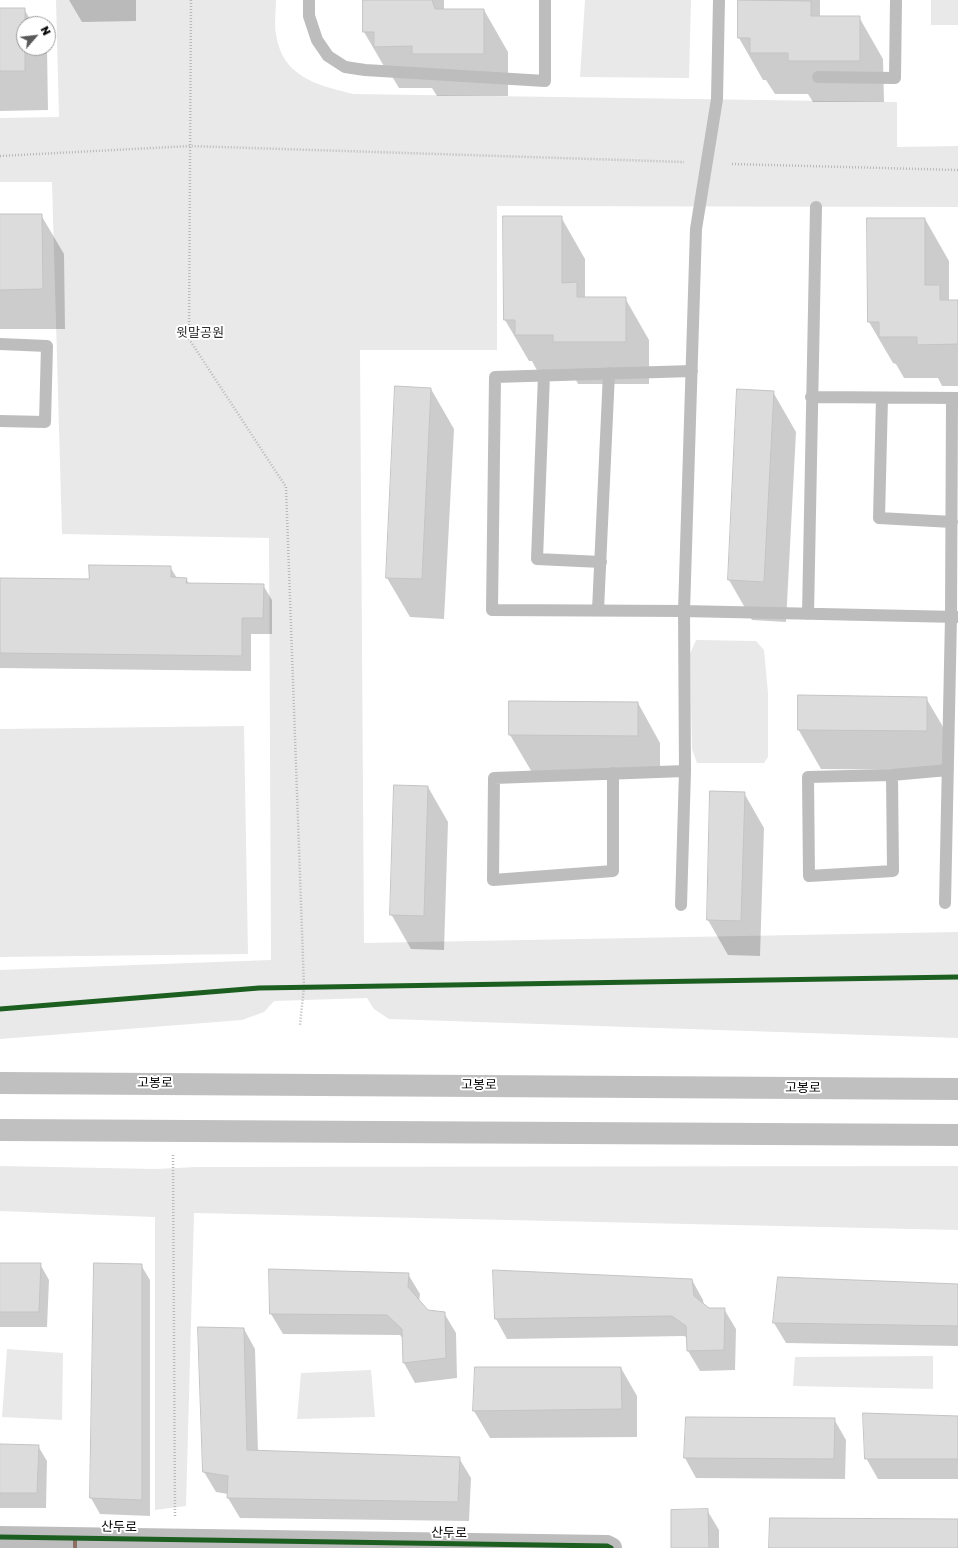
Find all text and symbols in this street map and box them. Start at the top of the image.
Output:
north arrow [16,16,56,56]
text: N [38,24,54,37]
park label: 윗말공원 [176,325,224,341]
street label: 고봉로 [137,1075,173,1091]
street label: 고봉로 [461,1077,497,1093]
street label: 고봉로 [785,1080,821,1096]
street label: 산두로 [101,1519,137,1535]
street label: 산두로 [431,1525,467,1541]

